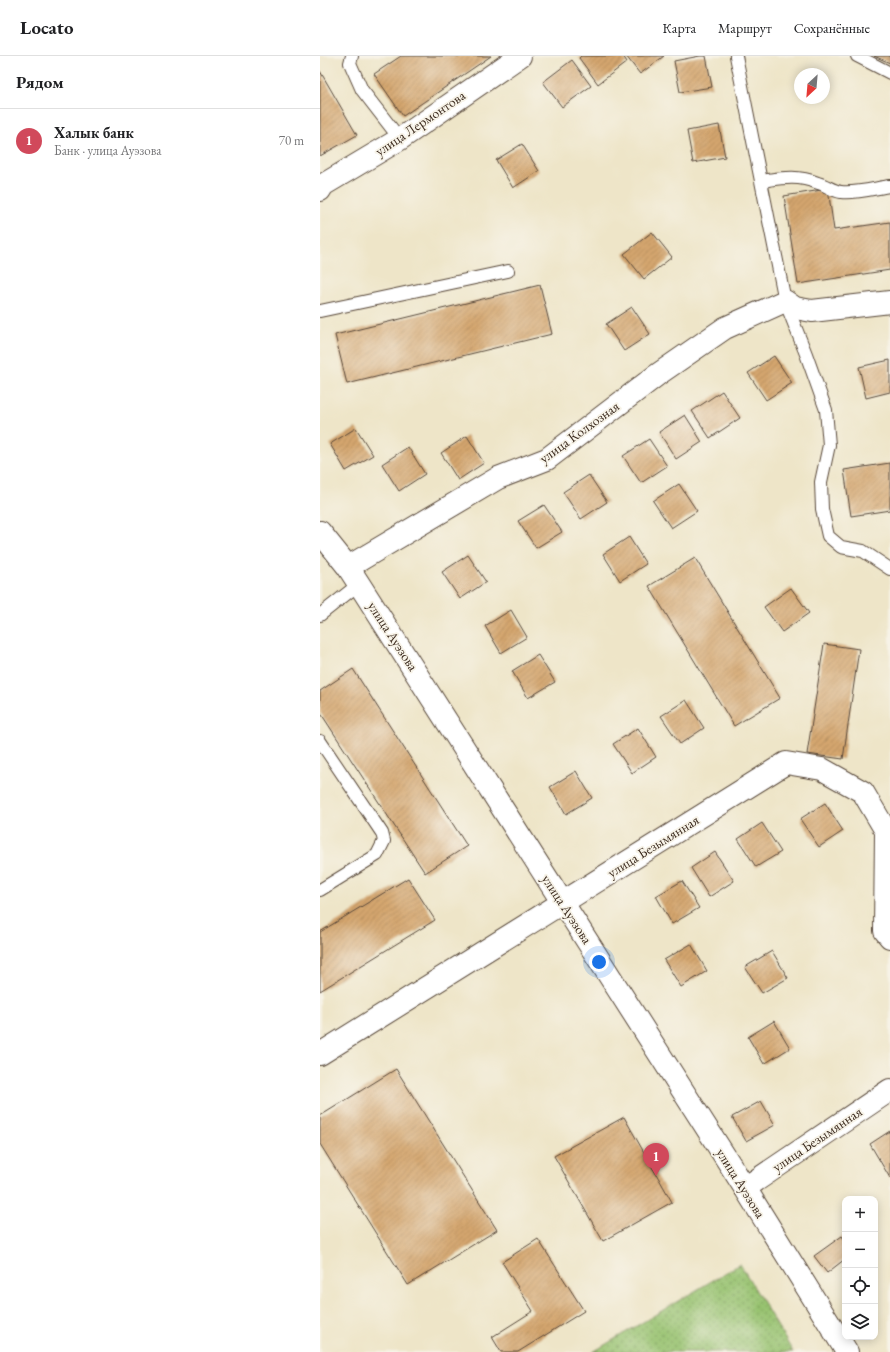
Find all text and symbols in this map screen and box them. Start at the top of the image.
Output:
text: Locato [20,15,74,40]
text: Карта [663,19,696,37]
text: Маршрут [718,19,772,37]
text: Сохранённые [794,19,870,37]
north arrow [794,68,830,104]
text: Рядом [16,71,64,93]
street label: улица Лермонтова [371,86,469,160]
text: Халык банк [54,123,134,142]
text: 1 [26,132,32,149]
text: 70 m [279,132,304,149]
text: Банк · улица Ауэзова [54,142,161,159]
street label: улица Колхозная [535,397,623,467]
street label: улица Ауэзова [364,598,422,675]
street label: улица Безымянная [604,811,702,881]
street label: улица Ауэзова [538,871,596,948]
your location [589,952,609,972]
street label: улица Безымянная [769,1102,865,1176]
pin: 1 [643,1143,669,1176]
street label: улица Ауэзова [712,1145,770,1222]
map controls [842,1196,878,1340]
button: + [842,1196,878,1232]
button: − [842,1232,878,1268]
button: locate [842,1268,878,1304]
button: layers [842,1304,878,1340]

